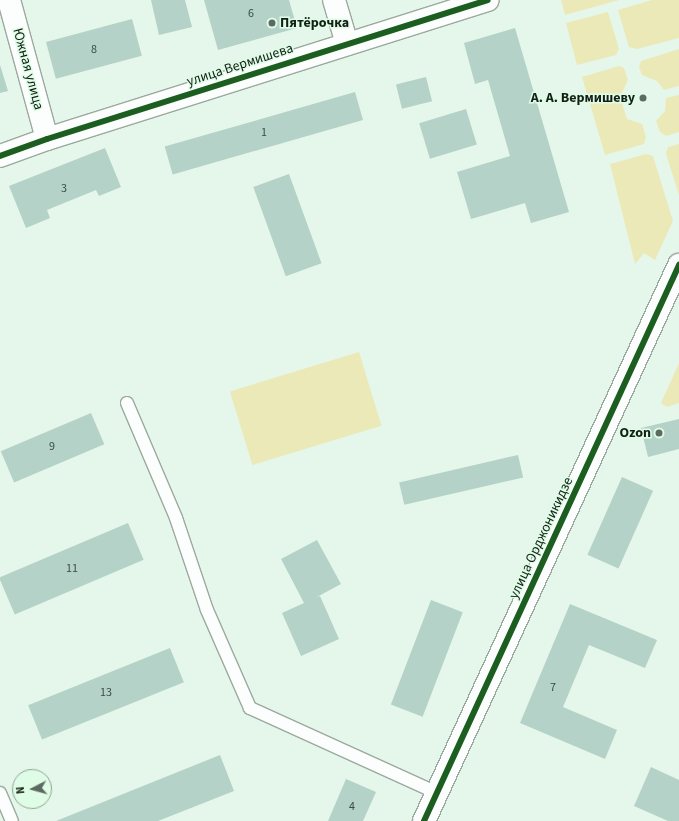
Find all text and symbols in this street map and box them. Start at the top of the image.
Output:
house number: 6 [248,7,254,21]
place label: Пятёрочка [280,15,349,31]
marker: Пятёрочка [267,18,277,28]
street label: Южная улица [9,26,47,112]
street label: улица Вермишева [185,40,295,90]
house number: 8 [91,43,97,57]
place label: А. А. Вермишеву [531,90,635,106]
marker: А. А. Вермишеву [638,93,648,103]
house number: 1 [261,126,267,140]
house number: 3 [61,182,67,196]
place label: Ozon [620,425,651,441]
marker: Ozon [654,428,664,438]
house number: 9 [49,440,55,454]
street label: улица Орджоникидзе [505,474,577,602]
house number: 11 [66,562,78,576]
house number: 7 [550,681,556,695]
house number: 13 [100,686,112,700]
north arrow [12,769,52,809]
text: N [13,786,28,795]
house number: 4 [349,800,355,814]

